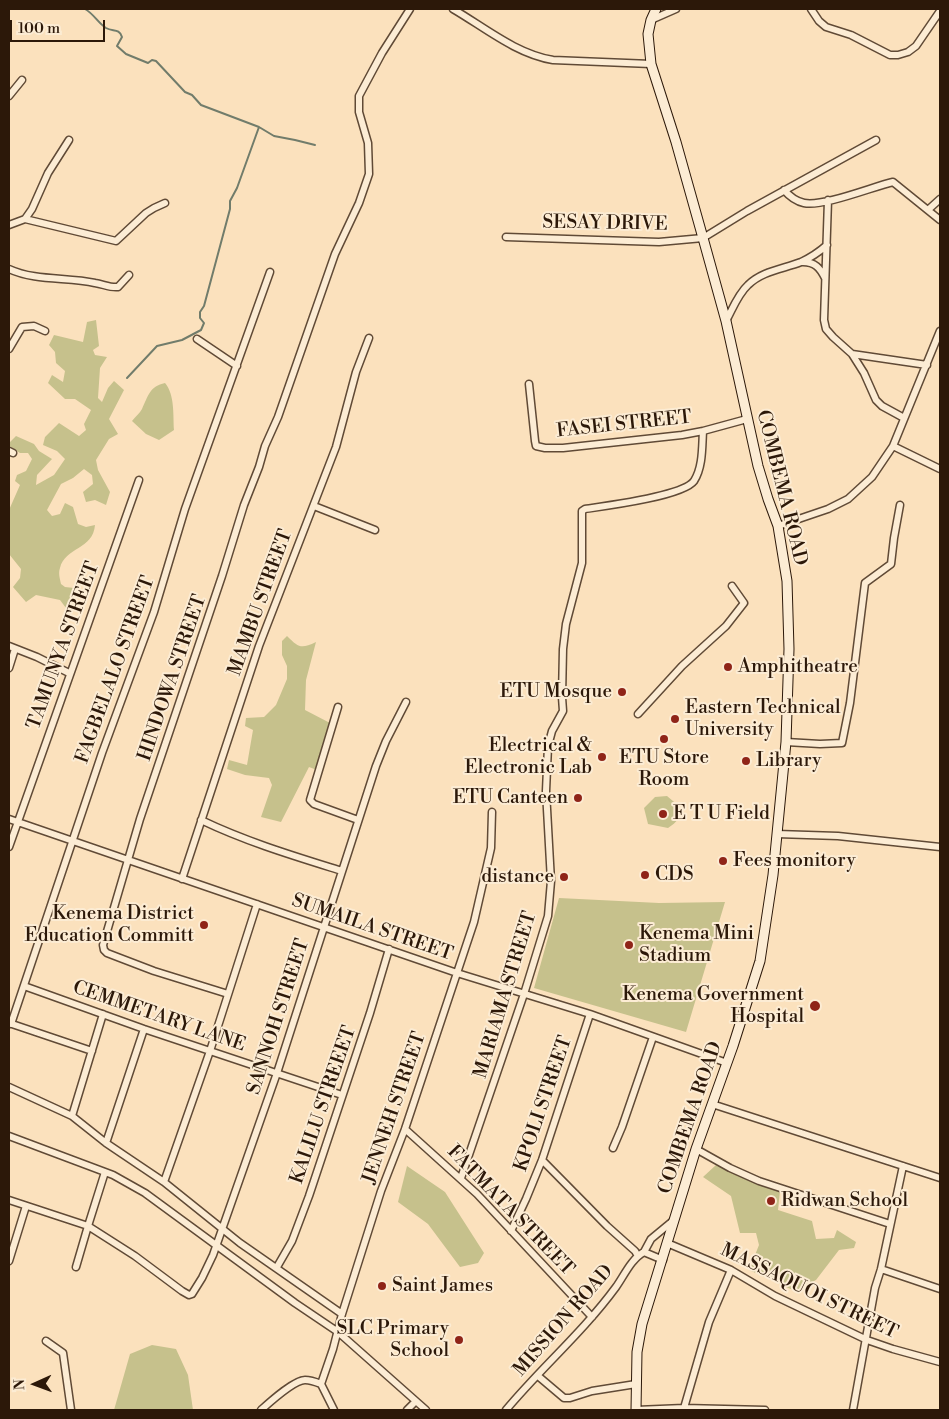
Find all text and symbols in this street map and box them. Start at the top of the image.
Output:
scale bar [12,10,108,42]
text: 100 m [18,19,60,38]
street label: SESAY DRIVE [542,212,668,236]
street label: FASEI STREET [555,407,693,443]
street label: COMBEMA ROAD [751,408,811,568]
street label: MAMBU STREET [224,527,298,679]
street label: TAMUNYA STREET [23,559,105,733]
street label: FAGBELALO STREET [72,573,160,767]
street label: HINDOWA STREET [134,592,212,764]
place label: Amphitheatre [738,656,858,678]
marker: Amphitheatre [722,661,734,673]
place label: ETU Mosque [500,681,612,703]
marker: ETU Mosque [616,686,628,698]
place label: Eastern Technical University [685,697,841,741]
marker: Eastern Technical University [669,713,681,725]
marker: ETU Store Room [658,733,670,745]
place label: Electrical & Electronic Lab [465,735,592,779]
place label: ETU Store Room [619,747,709,791]
place label: Library [756,750,822,772]
marker: Electrical & Electronic Lab [596,751,608,763]
marker: Library [740,755,752,767]
place label: ETU Canteen [453,787,568,809]
marker: ETU Canteen [572,792,584,804]
place label: E T U Field [673,803,770,825]
marker: E T U Field [657,808,669,820]
place label: Fees monitory [733,850,856,872]
marker: Fees monitory [717,855,729,867]
place label: CDS [655,864,694,886]
place label: distance [481,866,554,888]
marker: CDS [639,869,651,881]
marker: distance [558,871,570,883]
street label: SUMAILA STREET [288,890,456,966]
place label: Kenema District Education Committ [25,903,194,947]
street label: MARIAMA STREET [470,909,542,1081]
marker: Kenema District Education Committ [198,919,210,931]
place label: Kenema Mini Stadium [639,923,754,967]
street label: SANNOH STREET [243,936,315,1098]
marker: Kenema Mini Stadium [623,939,635,951]
street label: CEMMETARY LANE [70,977,248,1057]
place label: Kenema Government Hospital [622,984,804,1028]
marker: Kenema Government Hospital [808,999,822,1013]
street label: KALILU STREEET [286,1023,362,1187]
street label: JENNEH STREET [358,1029,432,1187]
street label: KPOLI STREET [510,1033,578,1175]
street label: COMBEMA ROAD [654,1039,728,1197]
street label: FATMATA STREET [442,1141,578,1281]
place label: Ridwan School [781,1190,908,1212]
marker: Ridwan School [765,1195,777,1207]
street label: MASSAQUOI STREET [717,1239,901,1345]
street label: MISSION ROAD [509,1261,619,1381]
place label: Saint James [392,1275,493,1297]
marker: Saint James [376,1280,388,1292]
place label: SLC Primary School [336,1318,449,1362]
marker: SLC Primary School [453,1334,465,1346]
north arrow [10,1359,60,1409]
text: N [11,1379,29,1390]

